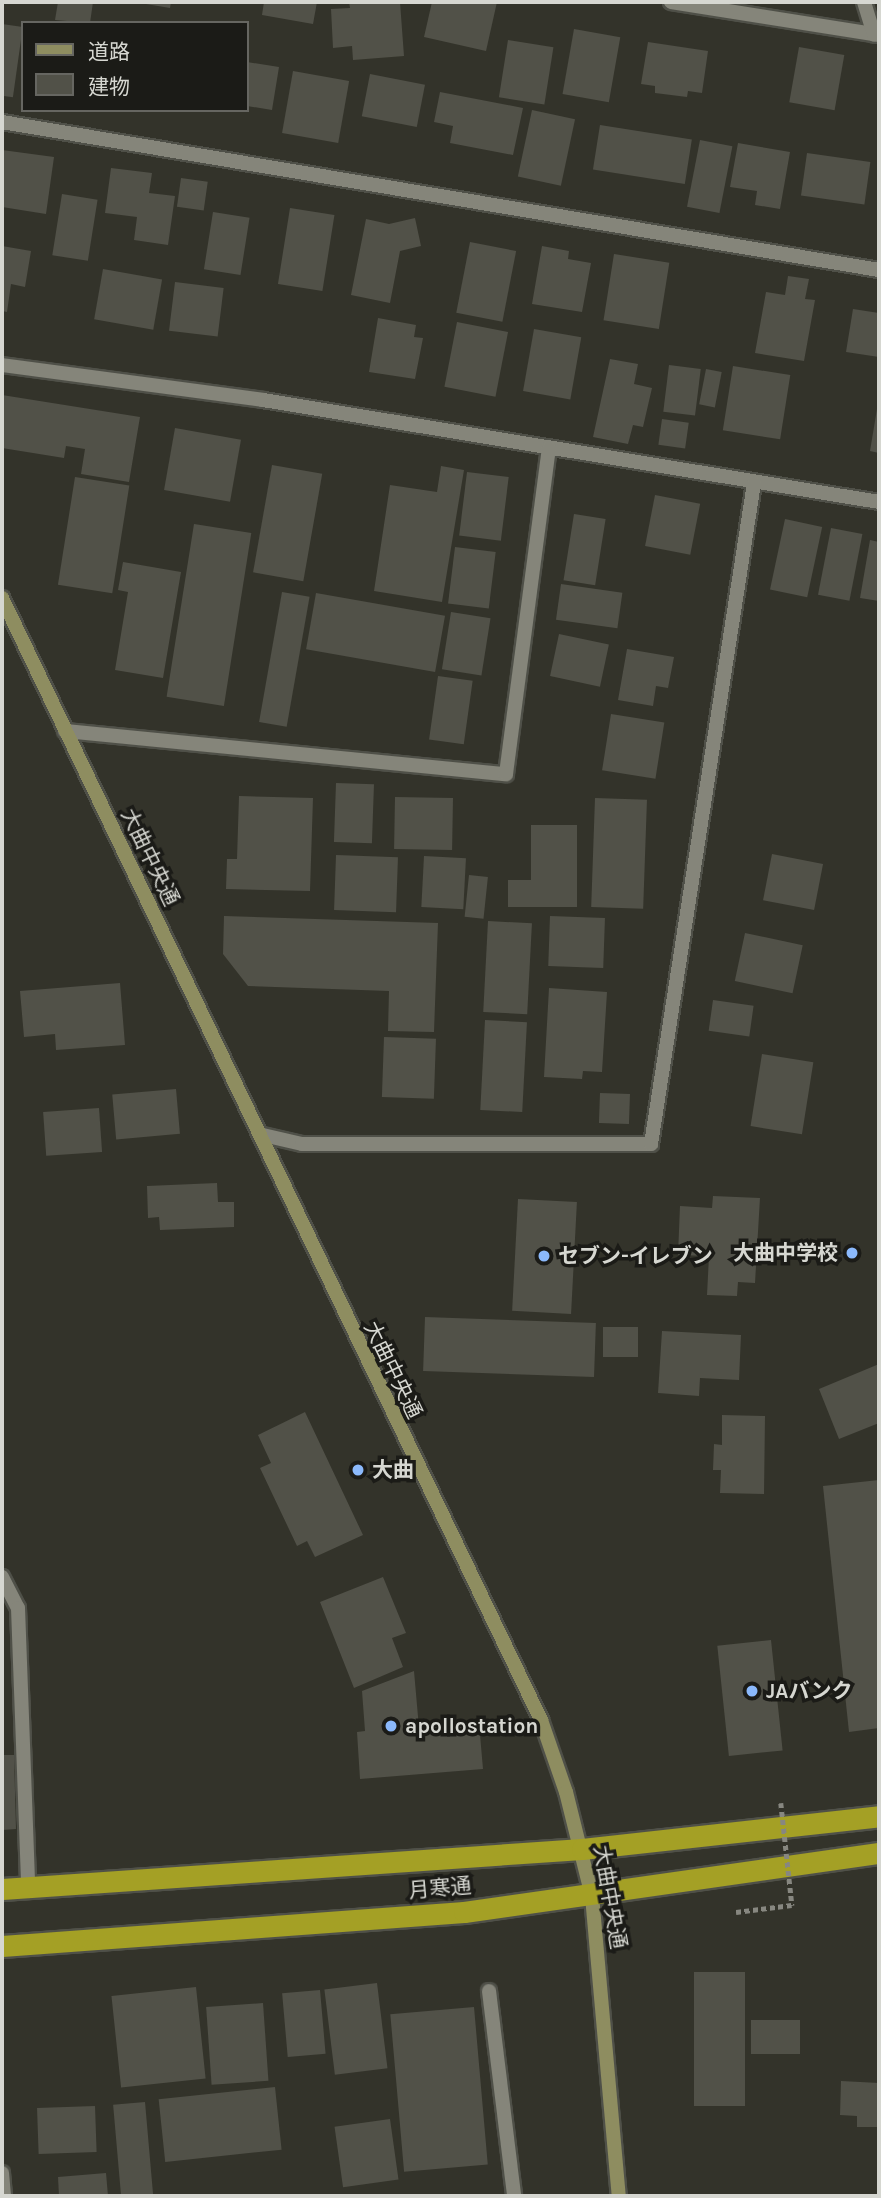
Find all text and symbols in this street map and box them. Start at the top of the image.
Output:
legend [21,21,248,112]
text: 道路 [88,40,130,64]
text: 建物 [88,75,130,99]
street label: 大曲中央通 [116,804,184,910]
place label: 大曲中学校 [733,1240,838,1266]
place label: セブン-イレブン [558,1243,713,1269]
marker: 大曲中学校 [844,1245,860,1261]
marker: セブン-イレブン [536,1248,552,1264]
street label: 大曲中央通 [359,1317,427,1423]
place label: 大曲 [372,1457,414,1483]
marker: 大曲 [350,1462,366,1478]
place label: JAバンク [766,1678,851,1704]
marker: JAバンク [744,1683,760,1699]
place label: apollostation [405,1713,538,1739]
marker: apollostation [383,1718,399,1734]
street label: 大曲中央通 [588,1843,632,1951]
street label: 月寒通 [408,1873,472,1903]

